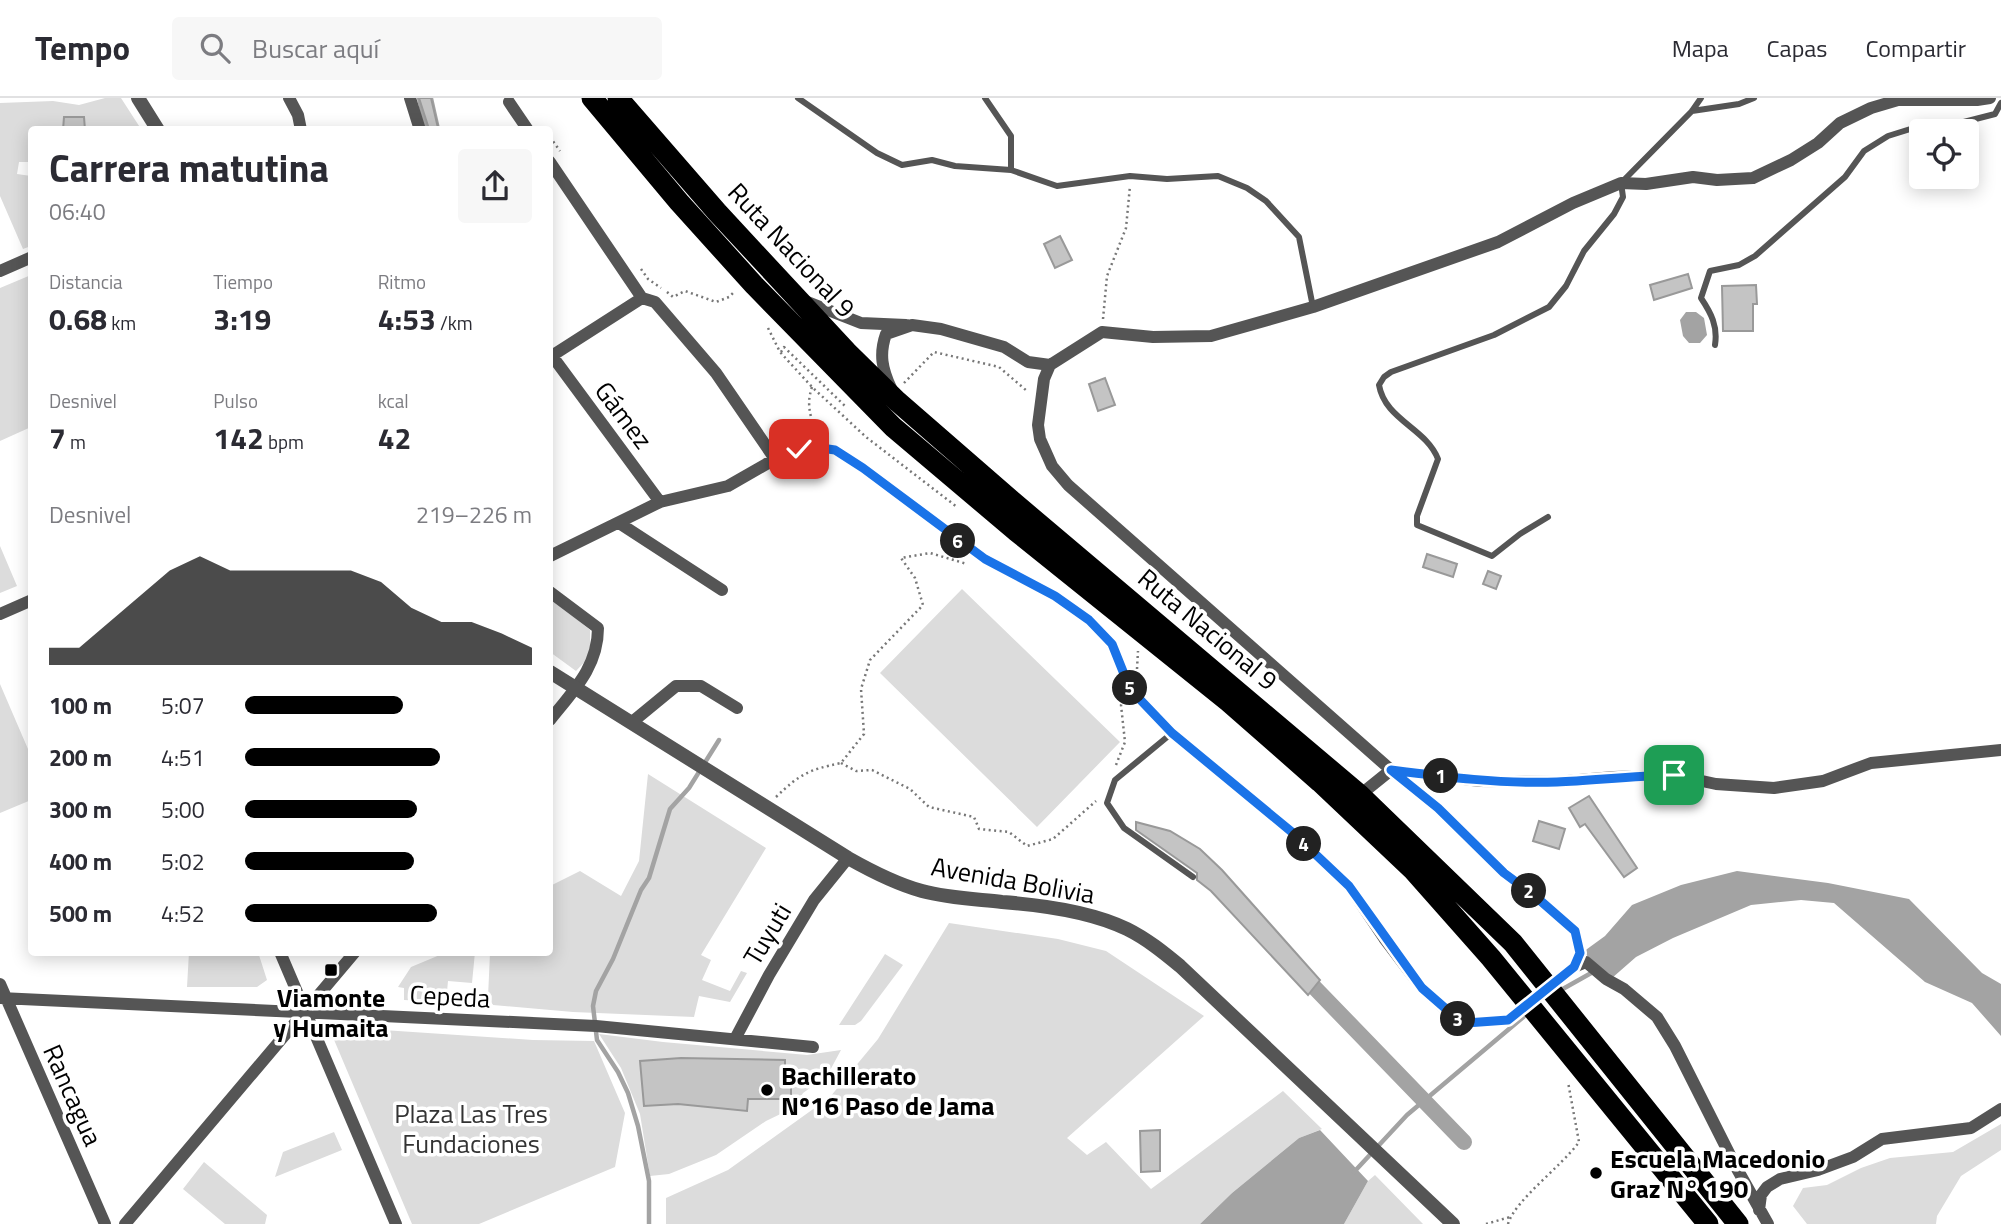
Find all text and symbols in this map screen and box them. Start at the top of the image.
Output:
search box [172,17,662,80]
text: Tempo [35,23,130,73]
icon: search [196,29,234,67]
text: Buscar aquí [252,29,379,68]
text: Mapa [1672,30,1729,66]
text: Capas [1767,30,1827,66]
text: Compartir [1865,30,1966,66]
map controls [1909,119,1979,189]
button: locate [1909,119,1979,189]
text: Carrera matutina [49,139,329,197]
button: share [458,149,532,223]
street label: Ruta Nacional 9 [719,174,865,326]
text: 06:40 [49,194,106,229]
text: Distancia [49,267,123,296]
text: Tiempo [213,267,273,296]
text: Ritmo [378,267,426,296]
text: 0.68 [49,296,107,342]
text: 3:19 [213,296,271,342]
text: 4:53 [378,296,436,342]
text: km [107,308,136,337]
text: /km [436,308,473,337]
street label: Gámez [586,373,662,457]
text: Desnivel [49,386,117,415]
text: Pulso [213,386,258,415]
text: kcal [378,386,409,415]
text: 7 [49,415,66,461]
text: 142 [213,415,264,461]
text: 42 [378,415,411,461]
pin [769,419,829,479]
text: m [66,427,86,456]
text: bpm [264,427,304,456]
icon: check [780,430,818,468]
text: Desnivel [49,497,131,532]
text: 219–226 m [416,497,532,532]
pin: 6 [940,524,976,558]
text: 6 [952,526,963,555]
street label: Ruta Nacional 9 [1129,559,1287,699]
pin: 5 [1112,670,1148,706]
text: 5 [1124,673,1135,702]
text: 100 m [49,688,112,723]
text: 5:07 [161,688,205,723]
text: 200 m [49,740,112,775]
text: 4:51 [161,740,205,775]
pin [1644,745,1704,805]
icon: arrive [1655,756,1693,794]
pin: 1 [1424,758,1458,794]
text: 1 [1435,761,1446,790]
text: 300 m [49,792,112,827]
text: 5:00 [161,792,205,827]
pin: 4 [1286,826,1322,862]
text: 4 [1298,829,1309,858]
text: 400 m [49,844,112,879]
text: 5:02 [161,844,205,879]
street label: Avenida Bolivia [928,846,1098,914]
pin: 2 [1512,874,1546,908]
text: 2 [1523,876,1534,905]
street label: Tuyuti [733,895,801,973]
text: 500 m [49,896,112,931]
text: 4:52 [161,896,205,931]
marker: Viamonte y Humaita [323,962,339,978]
street label: Cepeda [409,974,491,1018]
place label: Viamonte y Humaita [273,978,389,1047]
pin: 3 [1440,1002,1476,1037]
text: 3 [1452,1004,1463,1033]
street label: Rancagua [33,1038,113,1152]
place label: Bachillerato Nº16 Paso de Jama [781,1056,995,1125]
marker: Bachillerato Nº16 Paso de Jama [759,1082,775,1098]
park label: Plaza Las Tres Fundaciones [394,1094,548,1163]
place label: Escuela Macedonio Graz N° 190 [1610,1139,1825,1208]
marker: Escuela Macedonio Graz N° 190 [1588,1165,1604,1181]

